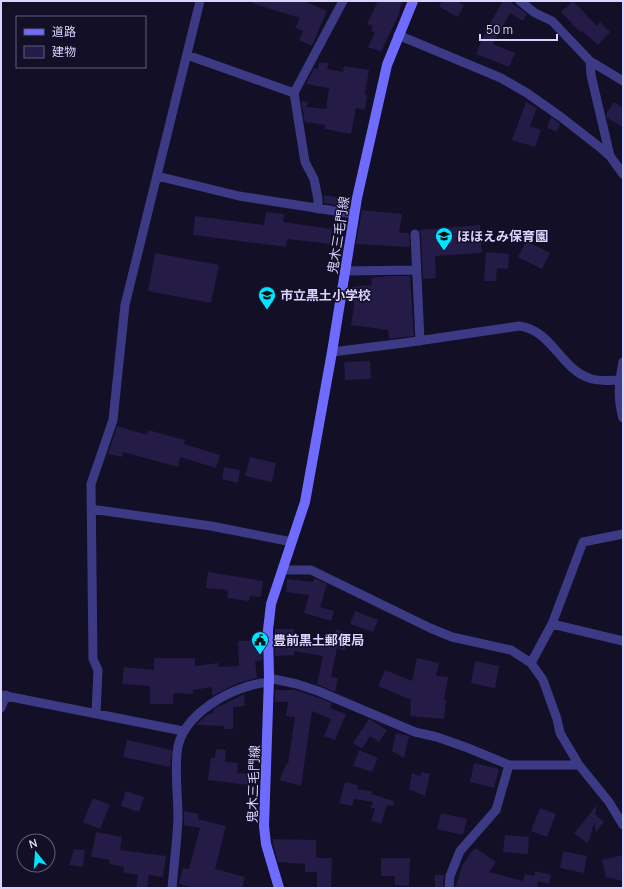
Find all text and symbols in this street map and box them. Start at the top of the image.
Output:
legend [16,16,146,68]
scale bar [480,16,557,42]
text: 50 m [486,21,513,38]
text: 道路 [52,23,76,40]
text: 建物 [52,43,76,60]
street label: 鬼木三毛門線 [323,195,353,275]
school or university icon: ほほえみ保育園 [434,226,454,251]
place label: ほほえみ保育園 [457,227,548,245]
school or university icon: 市立黒土小学校 [257,285,277,310]
place label: 市立黒土小学校 [280,286,371,304]
public building icon: 豊前黒土郵便局 [250,630,270,655]
place label: 豊前黒土郵便局 [273,631,364,649]
street label: 鬼木三毛門線 [243,745,263,823]
north arrow [16,833,56,873]
text: N [27,835,39,851]

